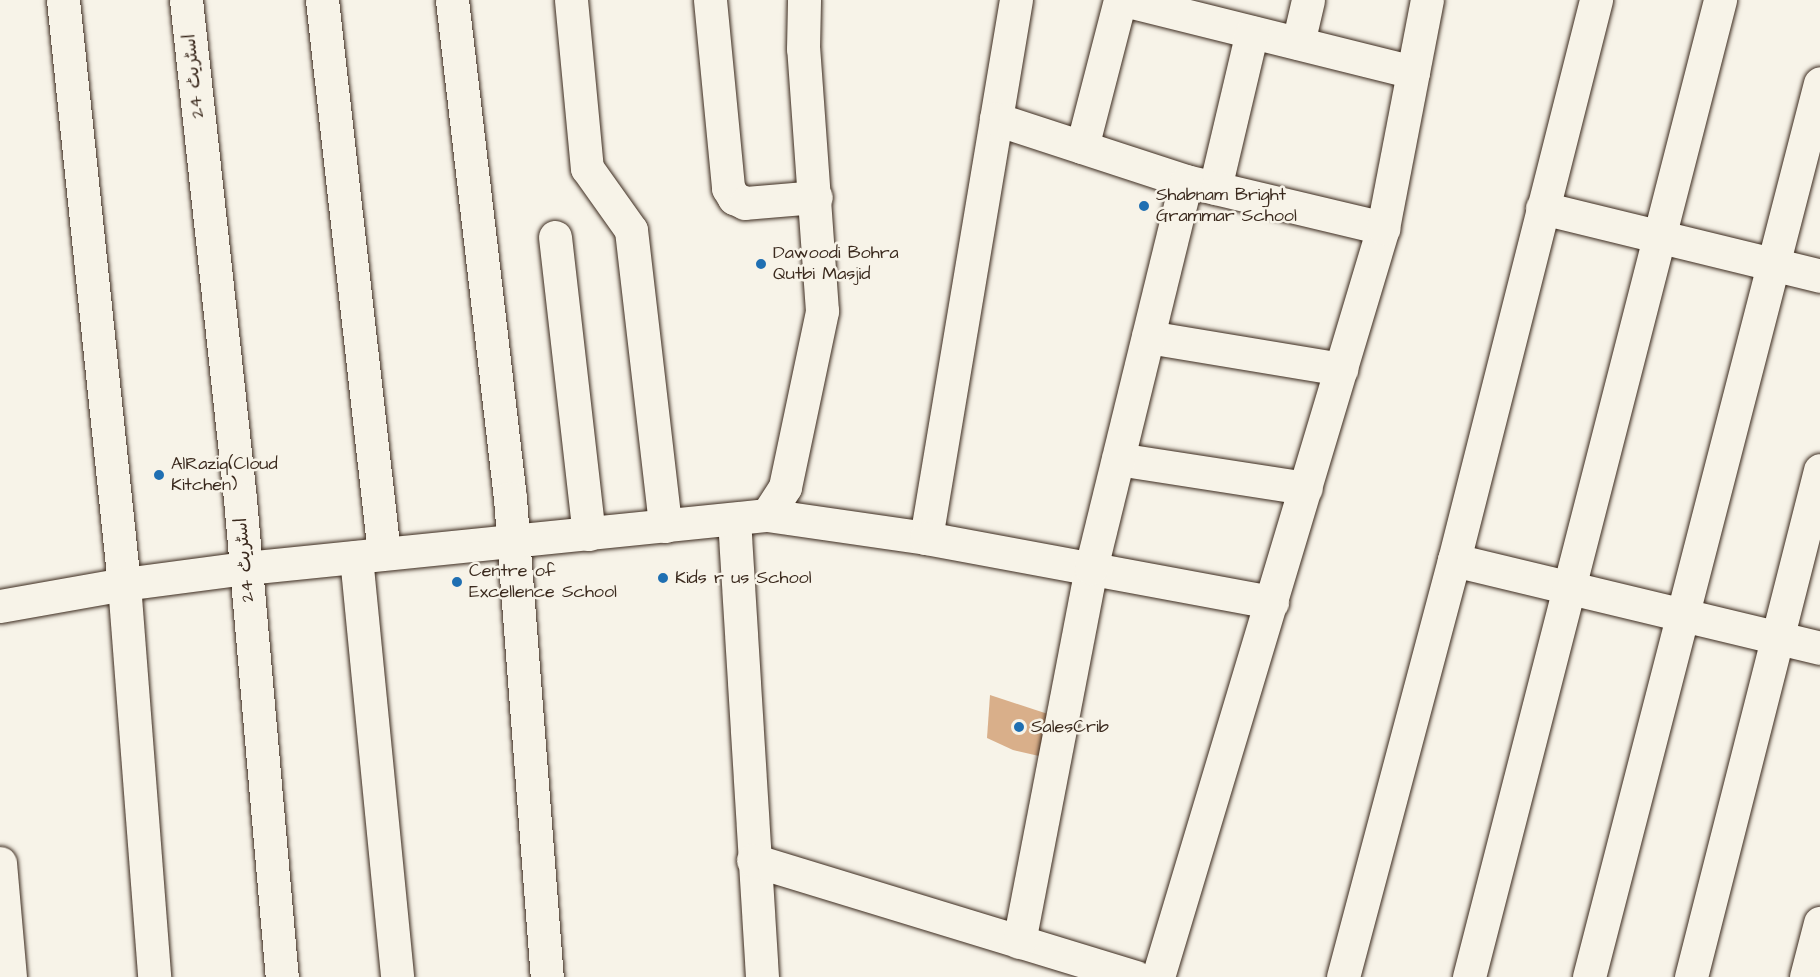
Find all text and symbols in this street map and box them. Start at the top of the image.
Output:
street label: اسٹریٹ 24 [179,33,209,119]
place label: Shabnam Bright Grammar School [1156,185,1297,228]
marker: Shabnam Bright Grammar School [1137,199,1151,213]
place label: Dawoodi Bohra Qutbi Masjid [773,243,899,286]
marker: Dawoodi Bohra Qutbi Masjid [754,257,768,271]
place label: AlRaziq(Cloud Kitchen) [171,454,278,496]
marker: AlRaziq(Cloud Kitchen) [152,468,166,482]
street label: اسٹریٹ 24 [231,517,259,603]
place label: Centre of Excellence School [469,561,617,604]
place label: Kids r us School [675,567,812,589]
marker: Kids r us School [656,571,670,585]
marker: Centre of Excellence School [450,575,464,589]
place label: SalesCrib [1031,716,1109,738]
marker: SalesCrib [1012,720,1026,734]

